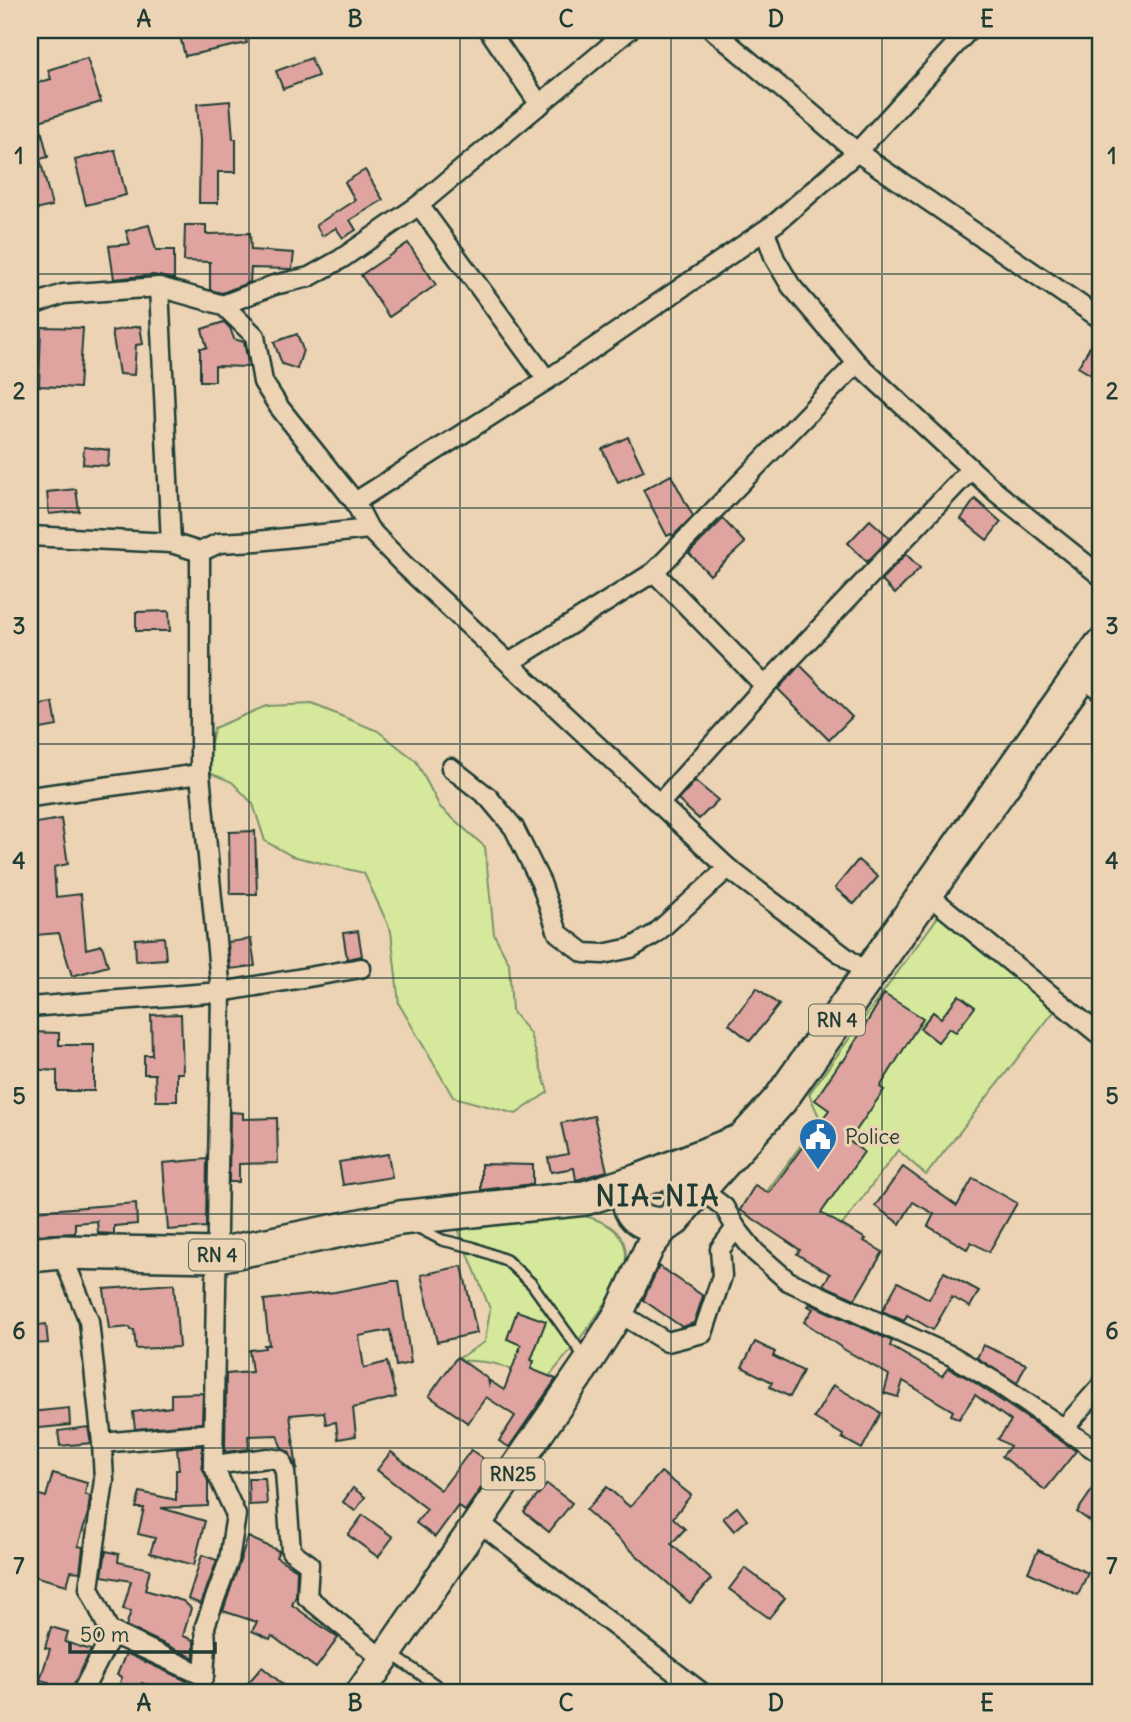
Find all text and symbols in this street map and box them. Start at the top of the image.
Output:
text: A [137,4,152,33]
text: B [347,4,363,33]
text: C [558,4,574,33]
text: D [768,4,784,33]
text: E [980,4,994,33]
text: 1 [14,141,24,170]
text: 1 [1107,141,1117,170]
text: 2 [13,376,26,405]
text: 2 [1106,376,1119,405]
text: 3 [12,611,26,640]
text: 3 [1105,611,1119,640]
text: 4 [12,846,26,875]
text: 4 [1105,846,1119,875]
road number: RN 4 [809,1004,865,1036]
text: 5 [12,1081,26,1110]
text: 5 [1105,1081,1119,1110]
public building icon: Police [797,1116,839,1171]
place label: Police [845,1123,900,1150]
district label: NIA-NIA [595,1178,721,1214]
road number: RN 4 [189,1240,245,1270]
text: 6 [12,1316,26,1345]
text: 6 [1105,1316,1119,1345]
road number: RN25 [482,1458,544,1490]
text: 7 [13,1551,25,1580]
text: 7 [1106,1551,1118,1580]
scale bar [70,1610,215,1654]
text: 50 m [80,1621,129,1648]
text: A [137,1688,152,1717]
text: B [347,1688,363,1717]
text: C [558,1688,574,1717]
text: D [768,1688,784,1717]
text: E [980,1688,994,1717]

